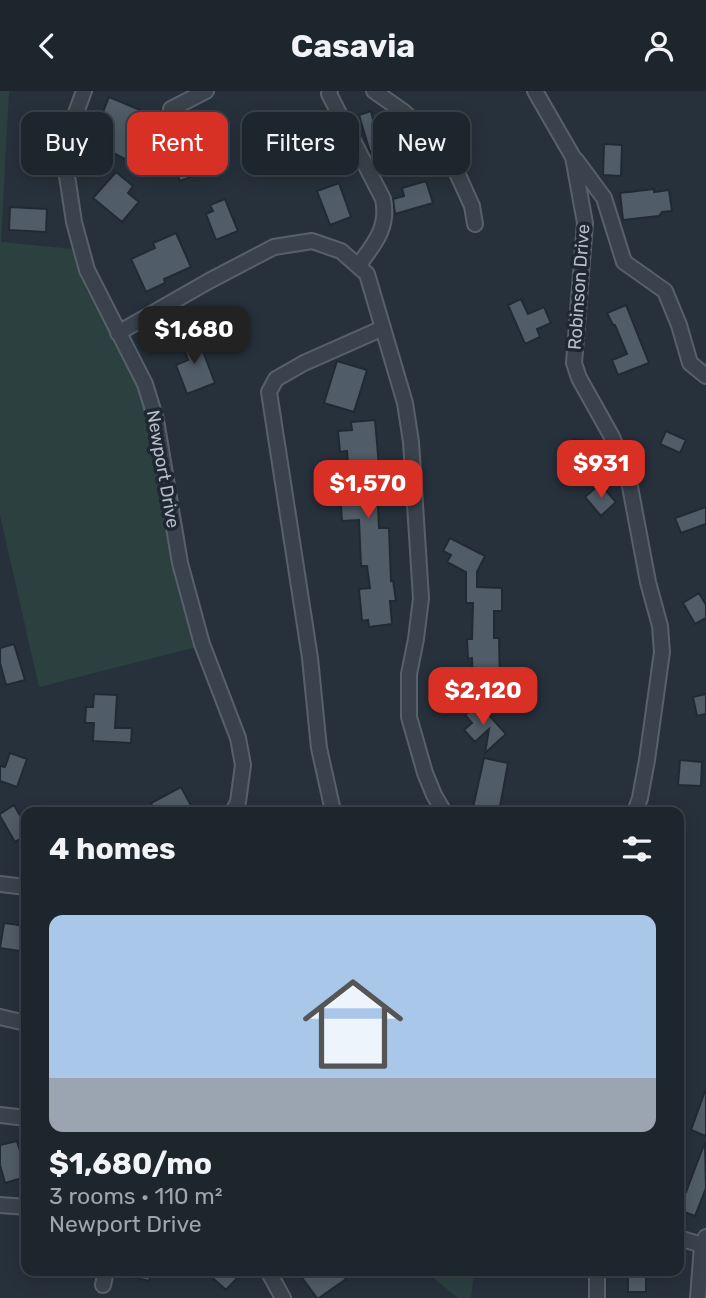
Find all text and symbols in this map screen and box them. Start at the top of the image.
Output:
icon: back [28,27,66,65]
text: Casavia [291,27,415,65]
icon: person [640,27,678,65]
chip: Buy [21,112,113,175]
chip: Rent [127,112,228,175]
chip: Filters [242,112,359,175]
chip: New [373,112,470,175]
street label: Robinson Drive [564,223,594,351]
pin: $1,680 [137,307,251,366]
text: $1,680 [154,315,234,343]
street label: Newport Drive [142,408,184,530]
pin: $931 [560,441,642,500]
text: $931 [573,449,629,477]
pin: $1,570 [311,461,425,520]
text: $1,570 [330,469,406,497]
pin: $2,120 [426,667,540,727]
text: $2,120 [444,676,522,704]
icon: filters [618,830,656,868]
text: 4 homes [49,831,176,867]
icon: home [290,961,416,1087]
text: $1,680/mo [49,1146,212,1182]
text: 3 rooms · 110 m² [49,1182,223,1210]
text: Newport Drive [49,1210,202,1238]

